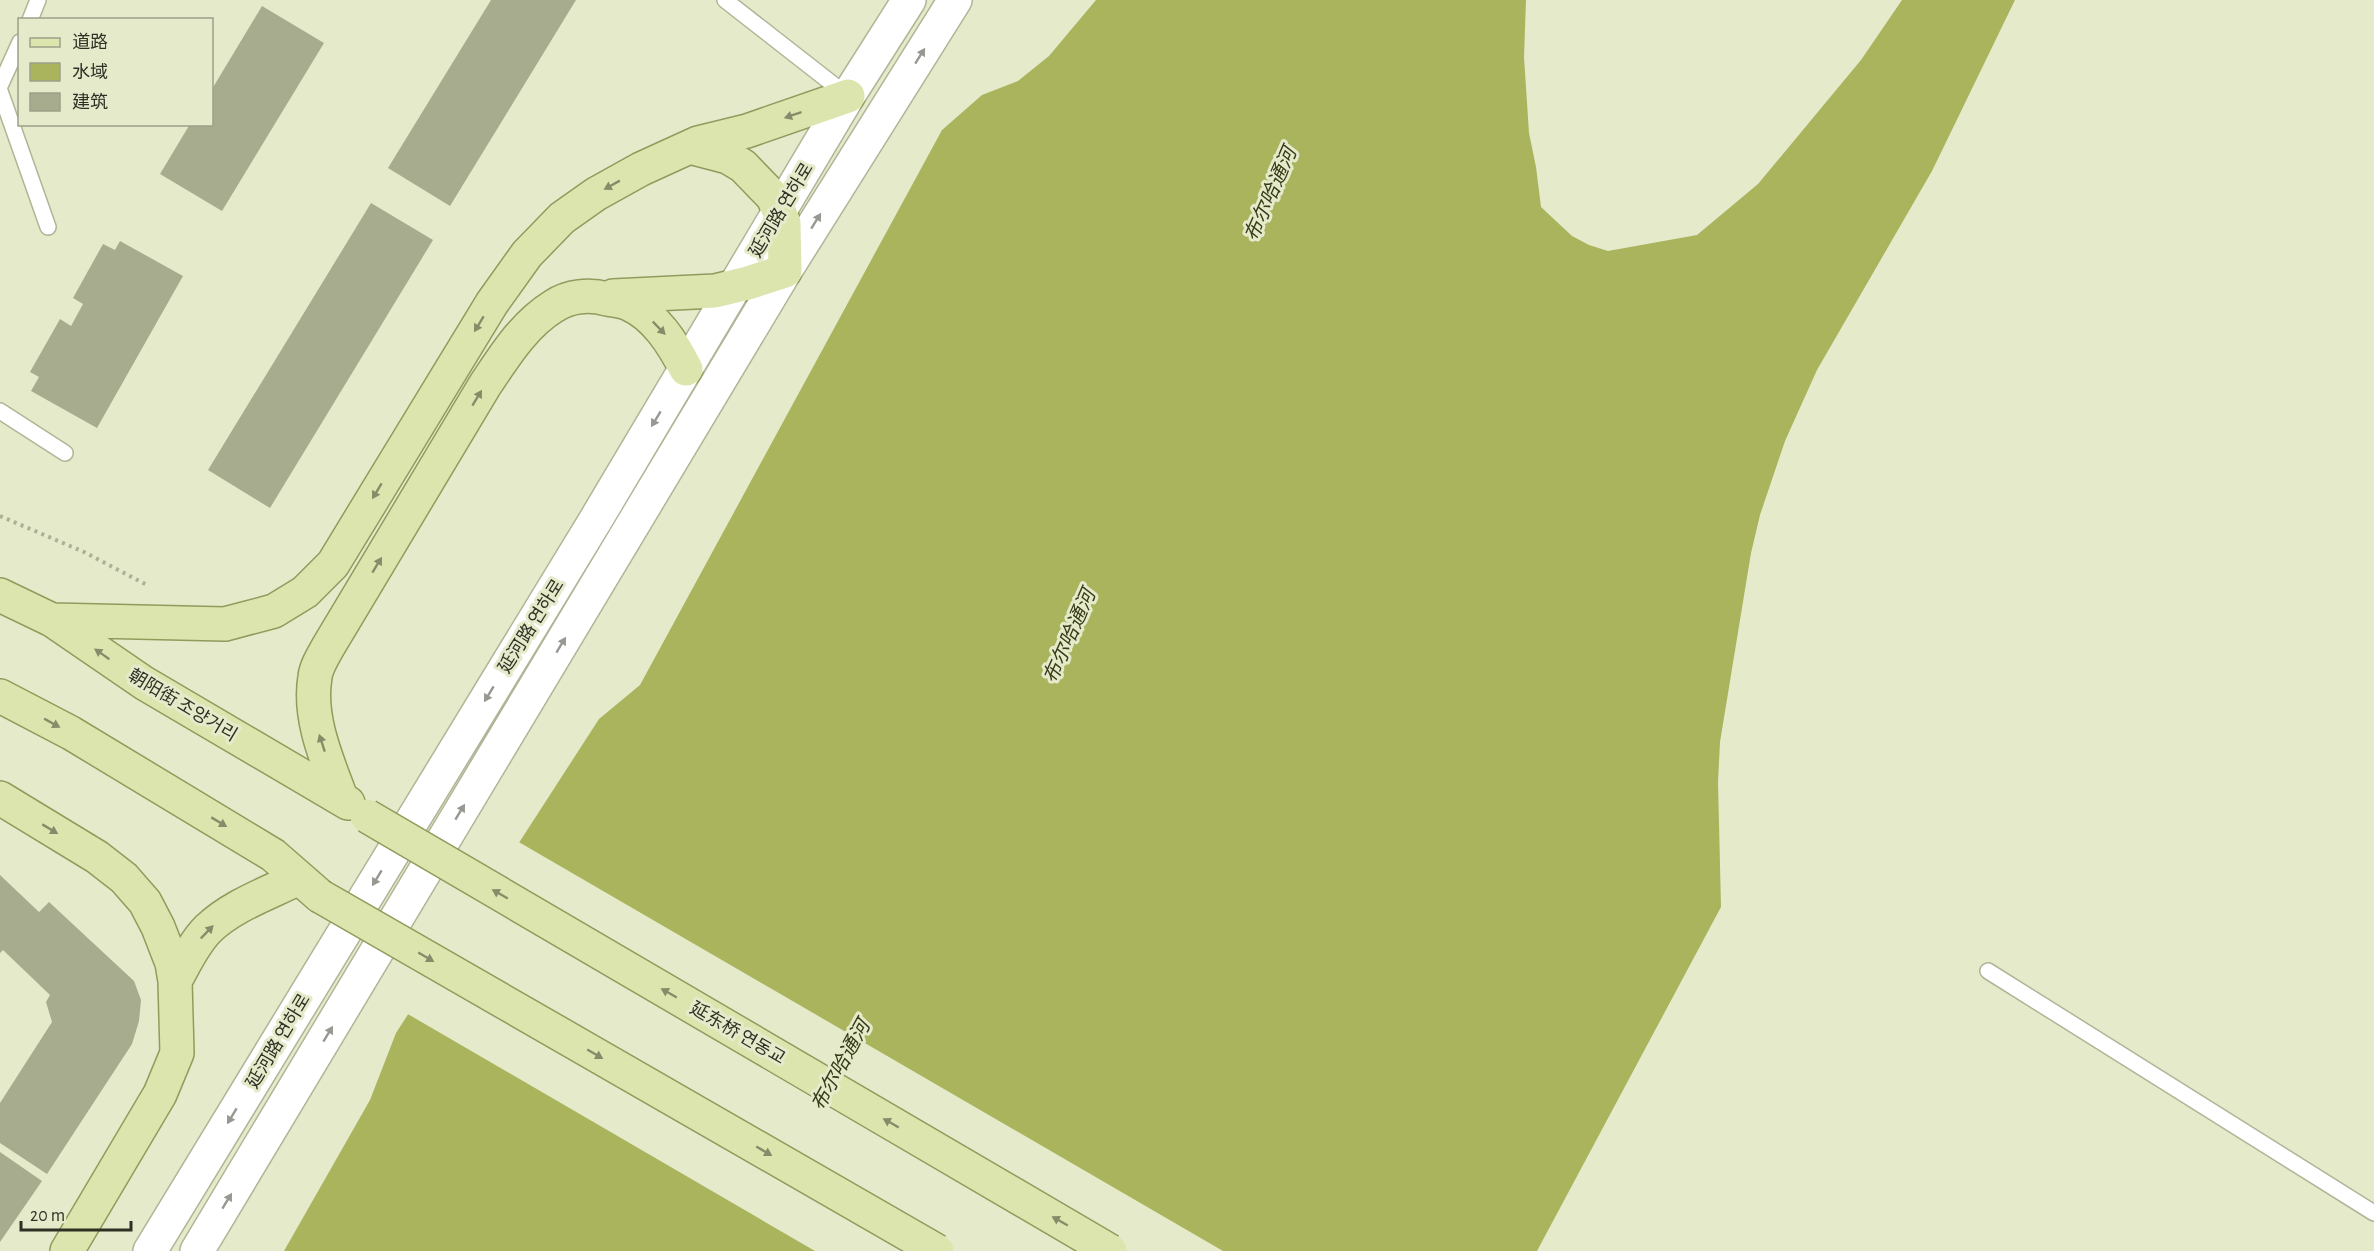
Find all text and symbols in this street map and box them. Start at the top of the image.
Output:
legend [18,18,213,126]
text: 道路 [72,32,108,52]
one-way arrow [914,48,925,64]
text: 水域 [72,63,108,82]
text: 建筑 [72,92,108,112]
one-way arrow [784,111,802,120]
water label: 布尔哈通河 [1241,141,1302,244]
street label: 延河路 연하로 [745,159,817,261]
one-way arrow [603,180,620,190]
one-way arrow [810,213,821,229]
one-way arrow [474,316,485,332]
one-way arrow [652,320,666,335]
one-way arrow [472,390,483,406]
one-way arrow [650,411,661,427]
one-way arrow [372,483,383,499]
one-way arrow [371,557,382,573]
street label: 延河路 연하로 [494,575,568,677]
water label: 布尔哈通河 [1040,583,1101,686]
one-way arrow [555,637,566,653]
one-way arrow [94,649,110,660]
street label: 朝阳街 조양거리 [125,665,241,745]
one-way arrow [484,685,495,702]
one-way arrow [44,718,61,728]
one-way arrow [316,734,326,752]
one-way arrow [455,804,466,820]
one-way arrow [211,817,227,828]
one-way arrow [42,823,58,834]
one-way arrow [372,870,382,887]
one-way arrow [491,889,508,899]
one-way arrow [200,925,214,940]
one-way arrow [417,951,434,961]
one-way arrow [661,987,677,998]
street label: 延河路 연하로 [242,990,314,1092]
street label: 延东桥 연동교 [687,998,789,1068]
water label: 布尔哈通河 [807,1013,876,1114]
one-way arrow [322,1026,333,1042]
one-way arrow [587,1049,604,1059]
one-way arrow [226,1108,237,1124]
one-way arrow [882,1118,899,1128]
one-way arrow [756,1146,773,1156]
one-way arrow [222,1193,233,1209]
scale bar [21,1194,130,1232]
text: 20 m [30,1207,65,1225]
one-way arrow [1051,1217,1068,1227]

